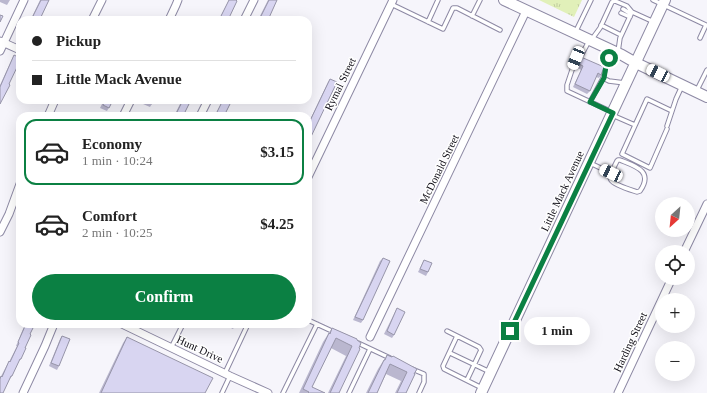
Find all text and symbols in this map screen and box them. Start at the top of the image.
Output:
text: Pickup [56,33,101,49]
car [566,45,586,71]
route start [600,49,618,67]
street label: Rymal Street [322,56,358,112]
car [645,62,671,84]
text: Little Mack Avenue [56,71,182,87]
street label: McDonald Street [417,132,461,206]
icon: car [34,134,70,170]
text: Economy [82,136,142,152]
text: $3.15 [260,144,294,160]
street label: Little Mack Avenue [538,149,586,233]
text: 1 min · 10:24 [82,153,152,168]
car [598,162,624,184]
north arrow [655,197,695,237]
map controls [655,197,695,381]
icon: car [34,206,70,242]
text: Comfort [82,208,137,224]
text: $4.25 [260,216,294,232]
text: 2 min · 10:25 [82,225,152,240]
button: locate [655,245,695,285]
button: Confirm [32,274,296,320]
button: + [655,293,695,333]
street label: Harding Street [611,310,649,374]
callout: 1 min [524,317,590,345]
route end [501,322,519,340]
text: 1 min [541,323,573,338]
street label: Hunt Drive [175,333,225,365]
button: − [655,341,695,381]

